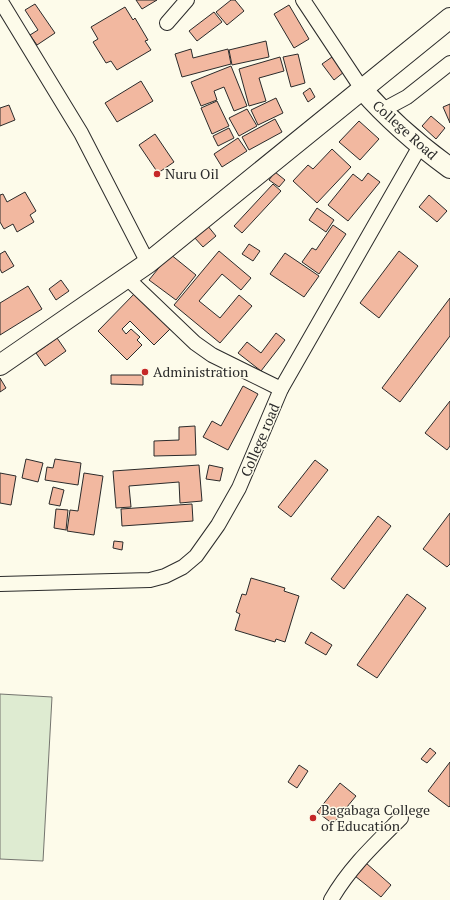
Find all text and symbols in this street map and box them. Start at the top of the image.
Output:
street label: College Road [369,95,442,164]
place label: Nuru Oil [165,164,219,183]
marker: Nuru Oil [152,169,162,179]
place label: Administration [153,362,249,381]
marker: Administration [140,367,150,377]
street label: College road [236,400,284,479]
place label: Bagabaga College of Education [321,800,430,835]
marker: Bagabaga College of Education [308,813,318,823]

